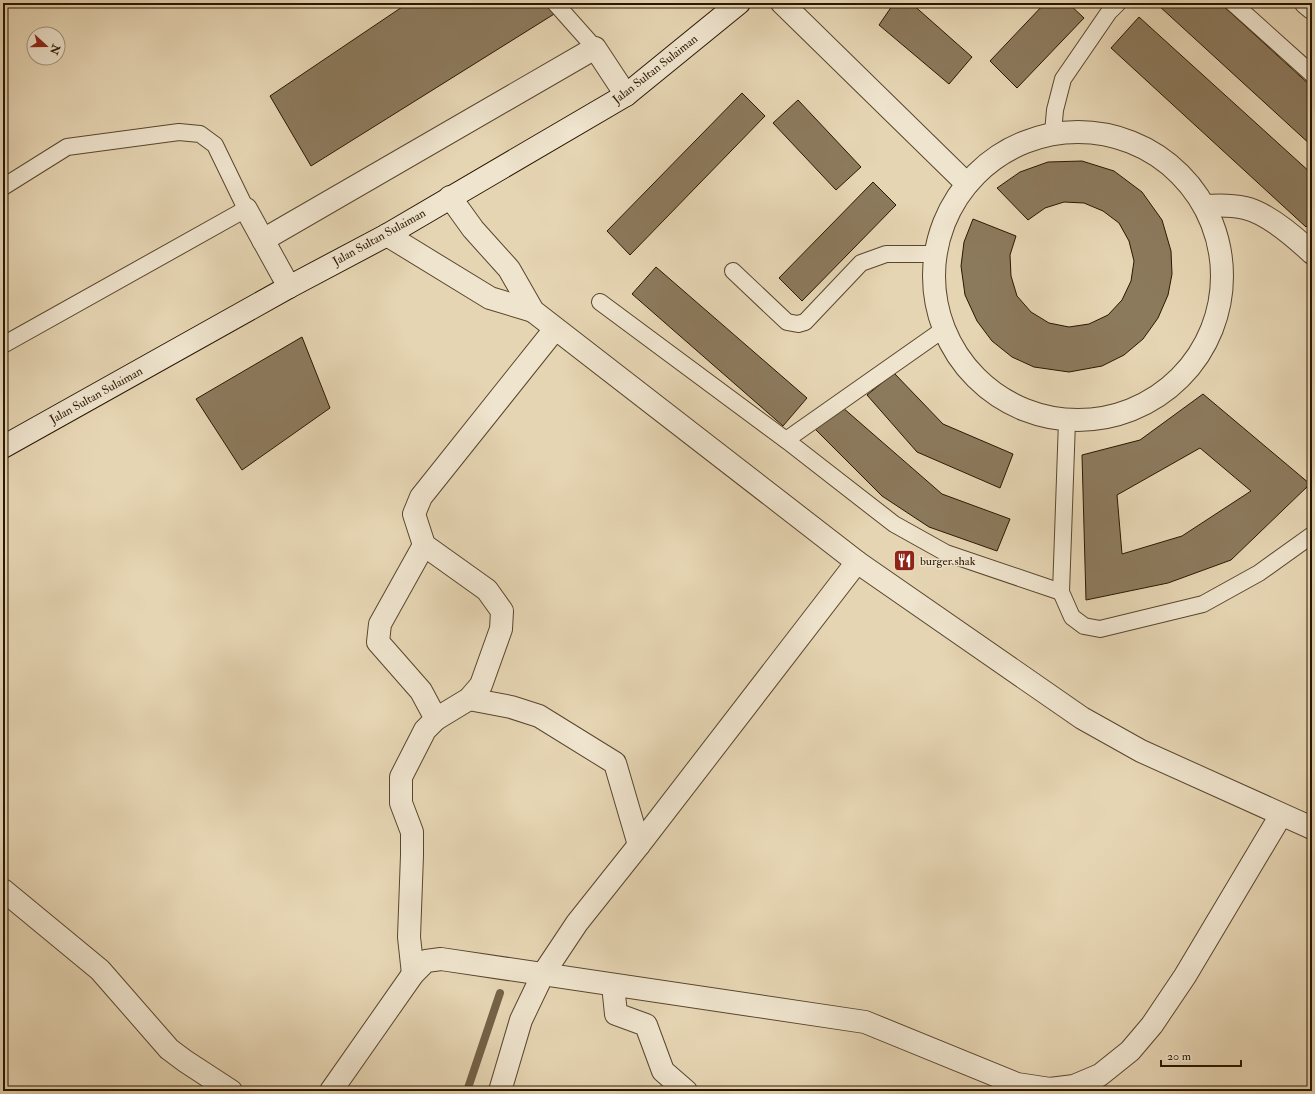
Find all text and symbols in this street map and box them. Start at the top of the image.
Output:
north arrow [26,26,66,66]
street label: Jalan Sultan Sulaiman [609,31,701,108]
text: N [47,42,63,57]
street label: Jalan Sultan Sulaiman [329,206,428,270]
street label: Jalan Sultan Sulaiman [46,364,145,428]
restaurant icon: burger shak [891,548,917,574]
place label: burger shak [920,554,976,569]
scale bar [1161,1042,1241,1068]
text: 20 m [1167,1049,1192,1064]

